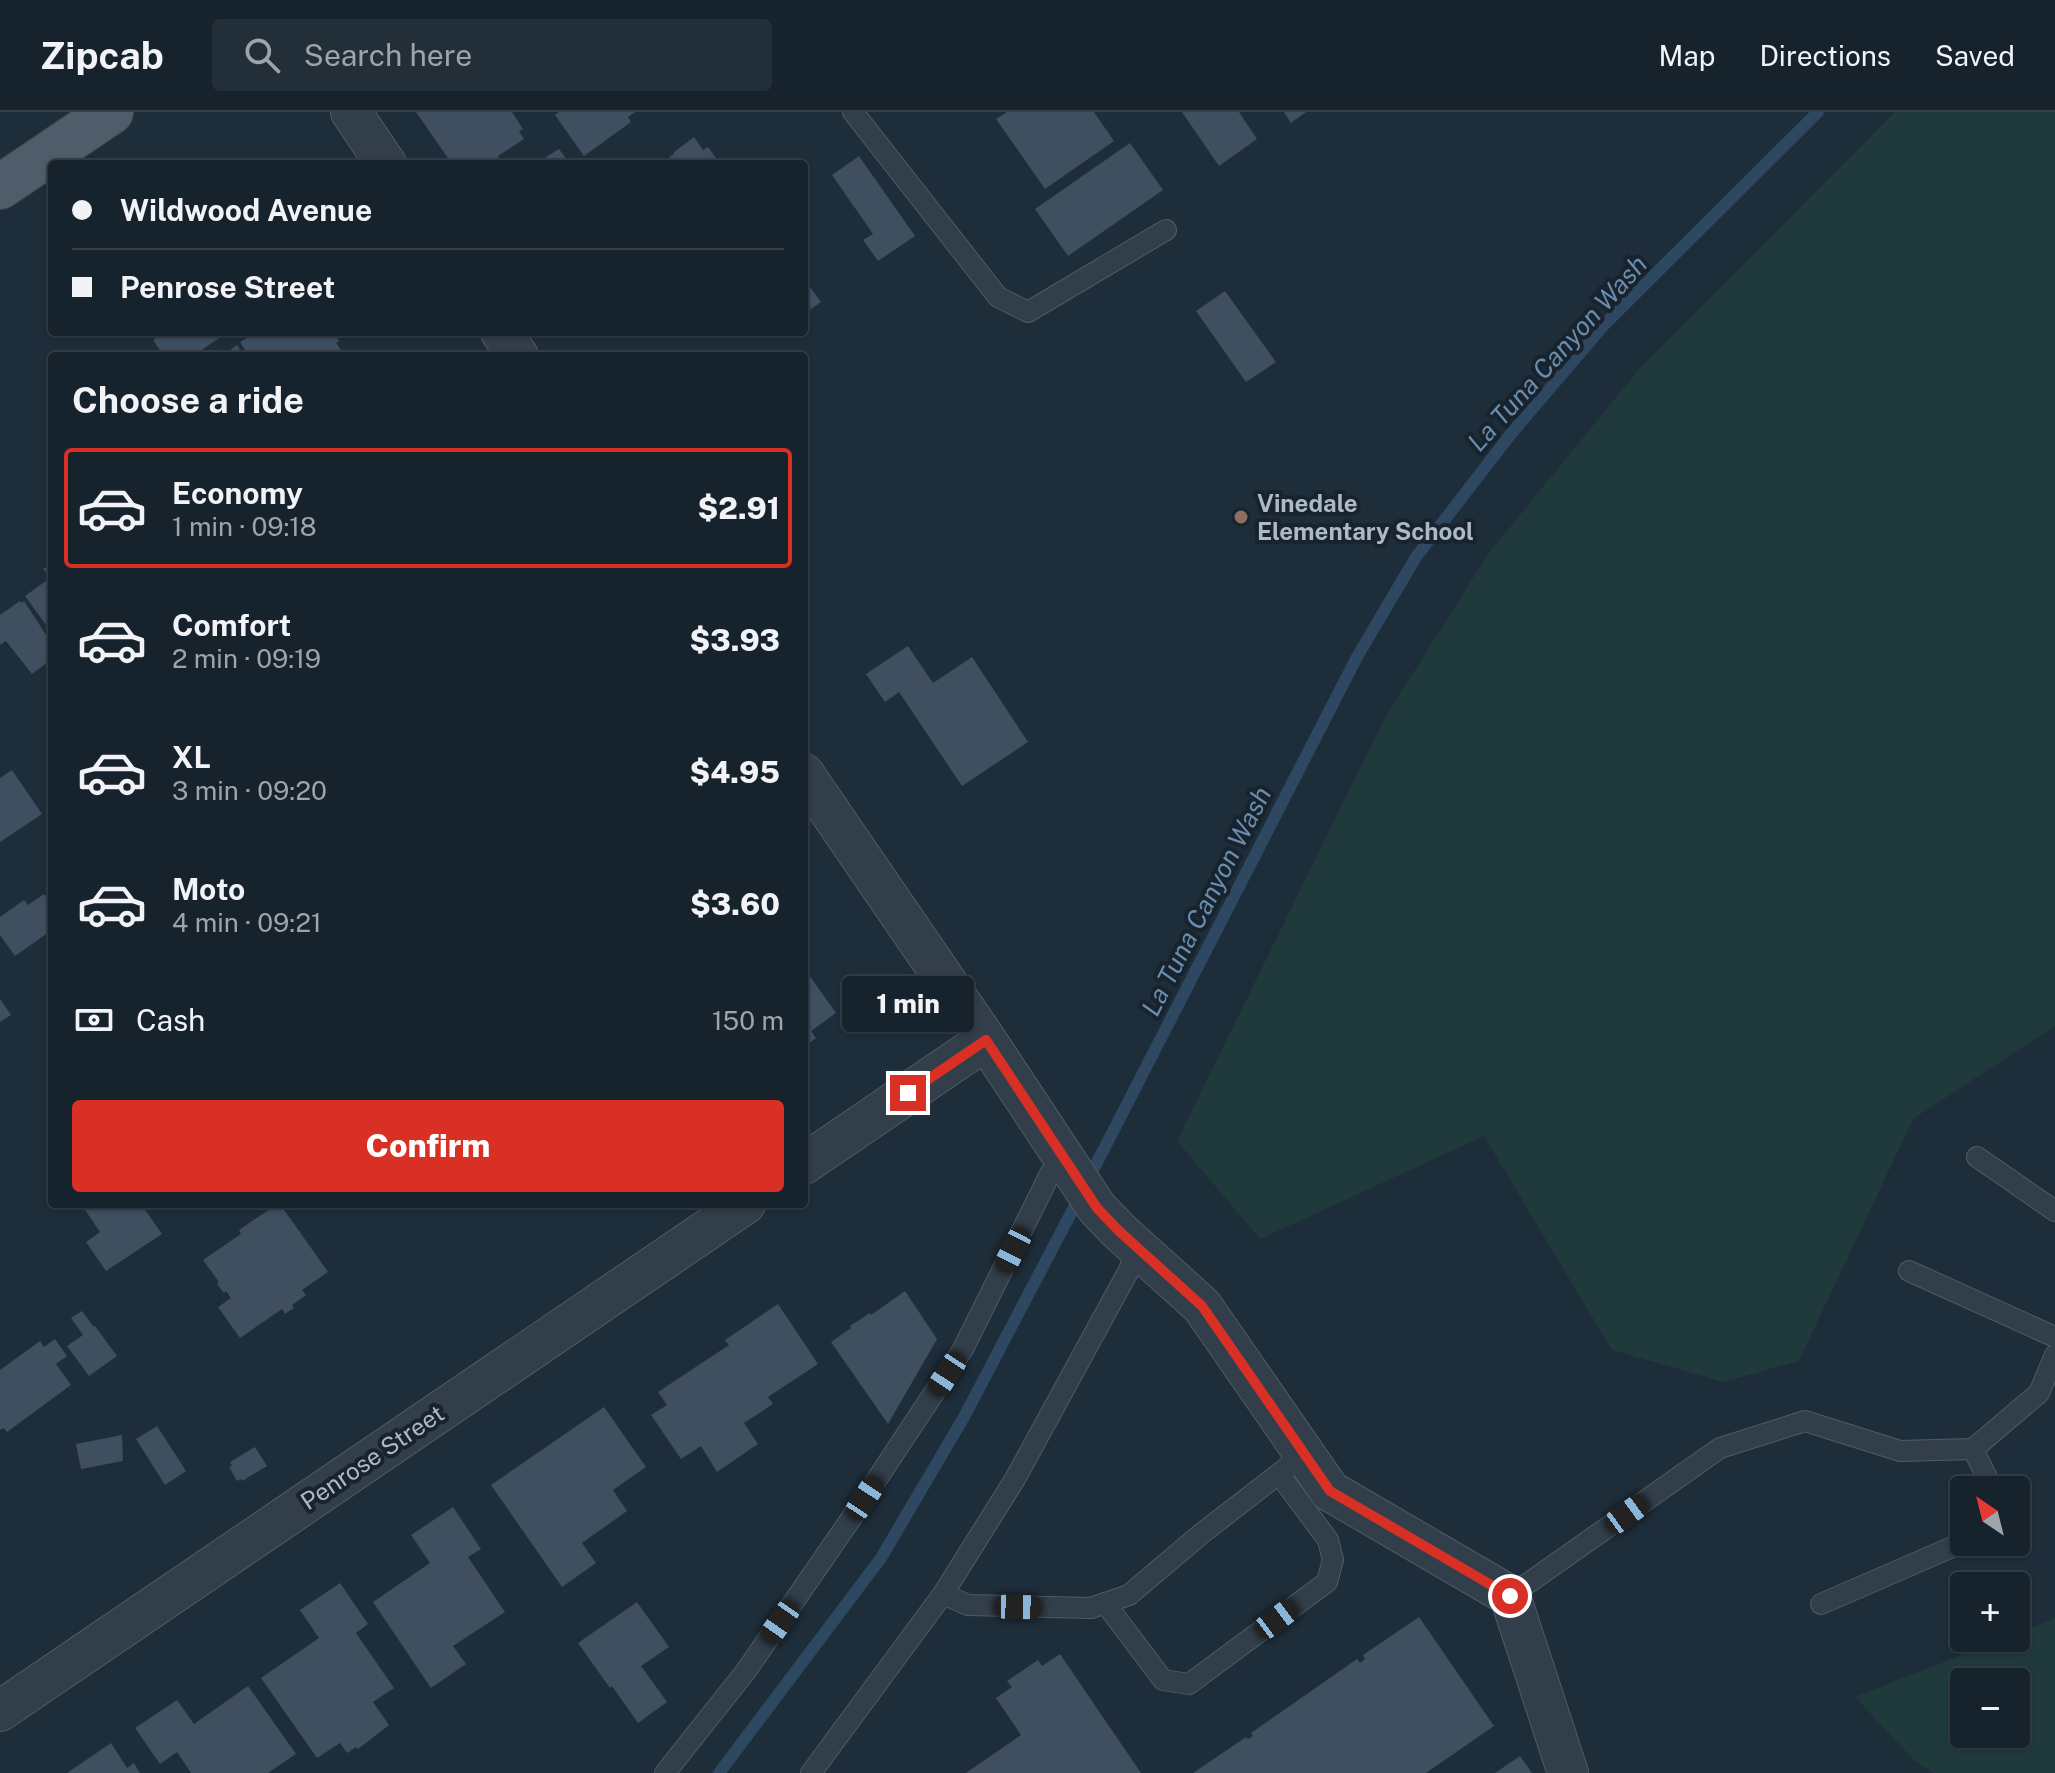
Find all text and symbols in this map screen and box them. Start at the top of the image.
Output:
search box [212,19,772,91]
text: Zipcab [40,33,164,78]
icon: search [240,33,284,77]
text: Search here [304,37,472,73]
text: Map [1659,39,1715,72]
text: Directions [1759,39,1891,72]
text: Saved [1935,39,2015,72]
text: Wildwood Avenue [120,192,372,228]
water label: La Tuna Canyon Wash [1461,249,1653,457]
text: Penrose Street [120,269,335,305]
text: Choose a ride [72,379,304,421]
icon: car [76,472,148,544]
text: Economy [172,475,303,511]
place label: Vinedale Elementary School [1257,489,1474,545]
text: $2.91 [698,490,780,526]
marker: Vinedale Elementary School [1232,508,1250,526]
text: 1 min · 09:18 [172,511,317,542]
icon: car [76,604,148,676]
text: Comfort [172,607,291,643]
text: $3.93 [690,622,780,658]
text: 2 min · 09:19 [172,643,321,674]
icon: car [76,736,148,808]
text: XL [172,739,211,775]
text: $4.95 [690,754,780,790]
text: 3 min · 09:20 [172,775,327,806]
water label: La Tuna Canyon Wash [1135,781,1277,1021]
icon: car [76,868,148,940]
text: Moto [172,871,245,907]
text: $3.60 [690,886,780,922]
text: 4 min · 09:21 [172,907,322,938]
callout: 1 min [842,977,974,1033]
text: 1 min [876,988,940,1019]
icon: cash [72,998,116,1042]
text: Cash [136,1002,205,1038]
text: 150 m [712,1005,784,1036]
route end [890,1075,926,1111]
button: Confirm [72,1100,784,1192]
car [991,1223,1035,1277]
car [924,1347,970,1401]
street label: Penrose Street [295,1399,449,1515]
car [842,1471,888,1525]
north arrow [1950,1476,2030,1556]
map controls [1950,1476,2030,1748]
car [1601,1490,1653,1538]
button: + [1950,1572,2030,1652]
route start [1492,1578,1528,1614]
car [756,1595,804,1649]
car [994,1595,1042,1619]
car [1251,1595,1303,1643]
button: − [1950,1668,2030,1748]

